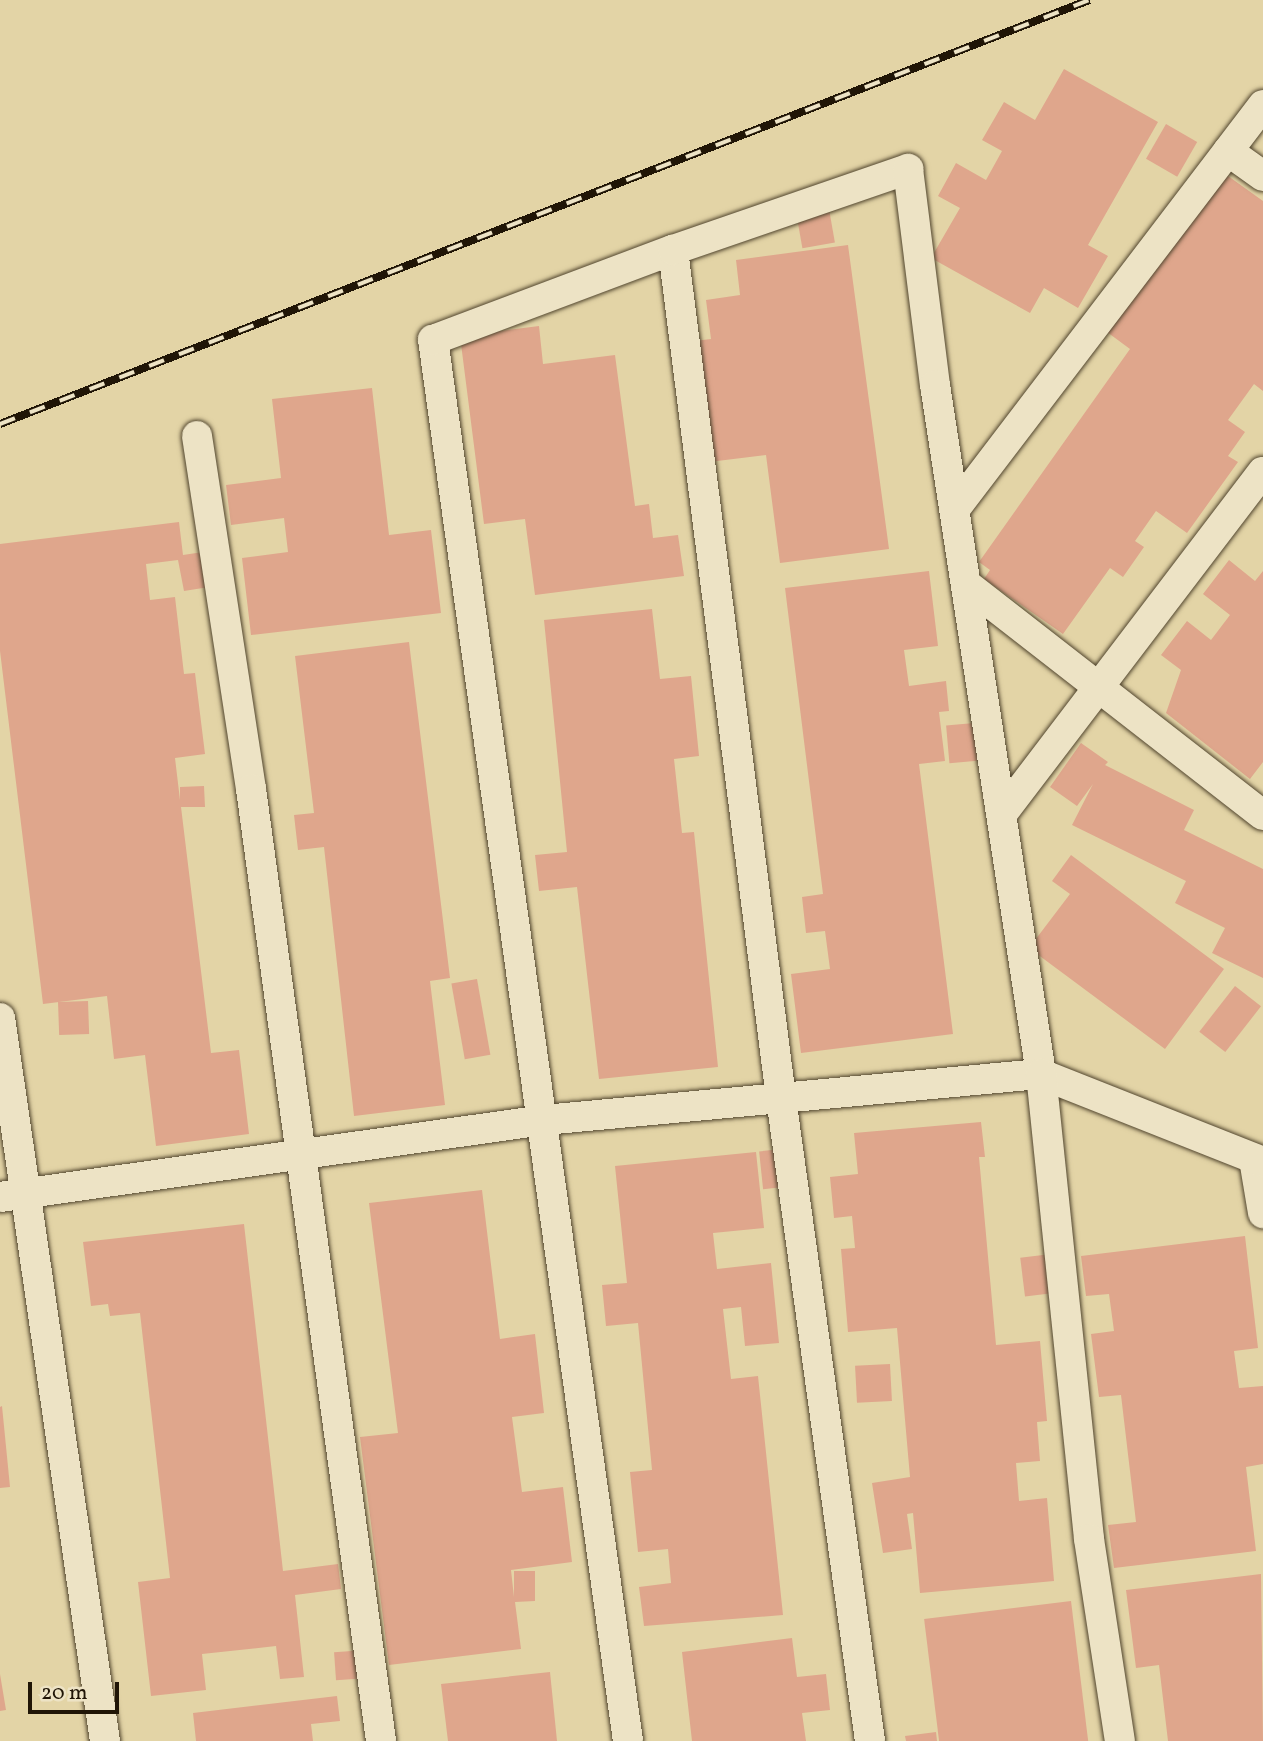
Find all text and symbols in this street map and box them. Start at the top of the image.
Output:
scale bar [32,1668,122,1712]
text: 20 m [41,1679,87,1708]

